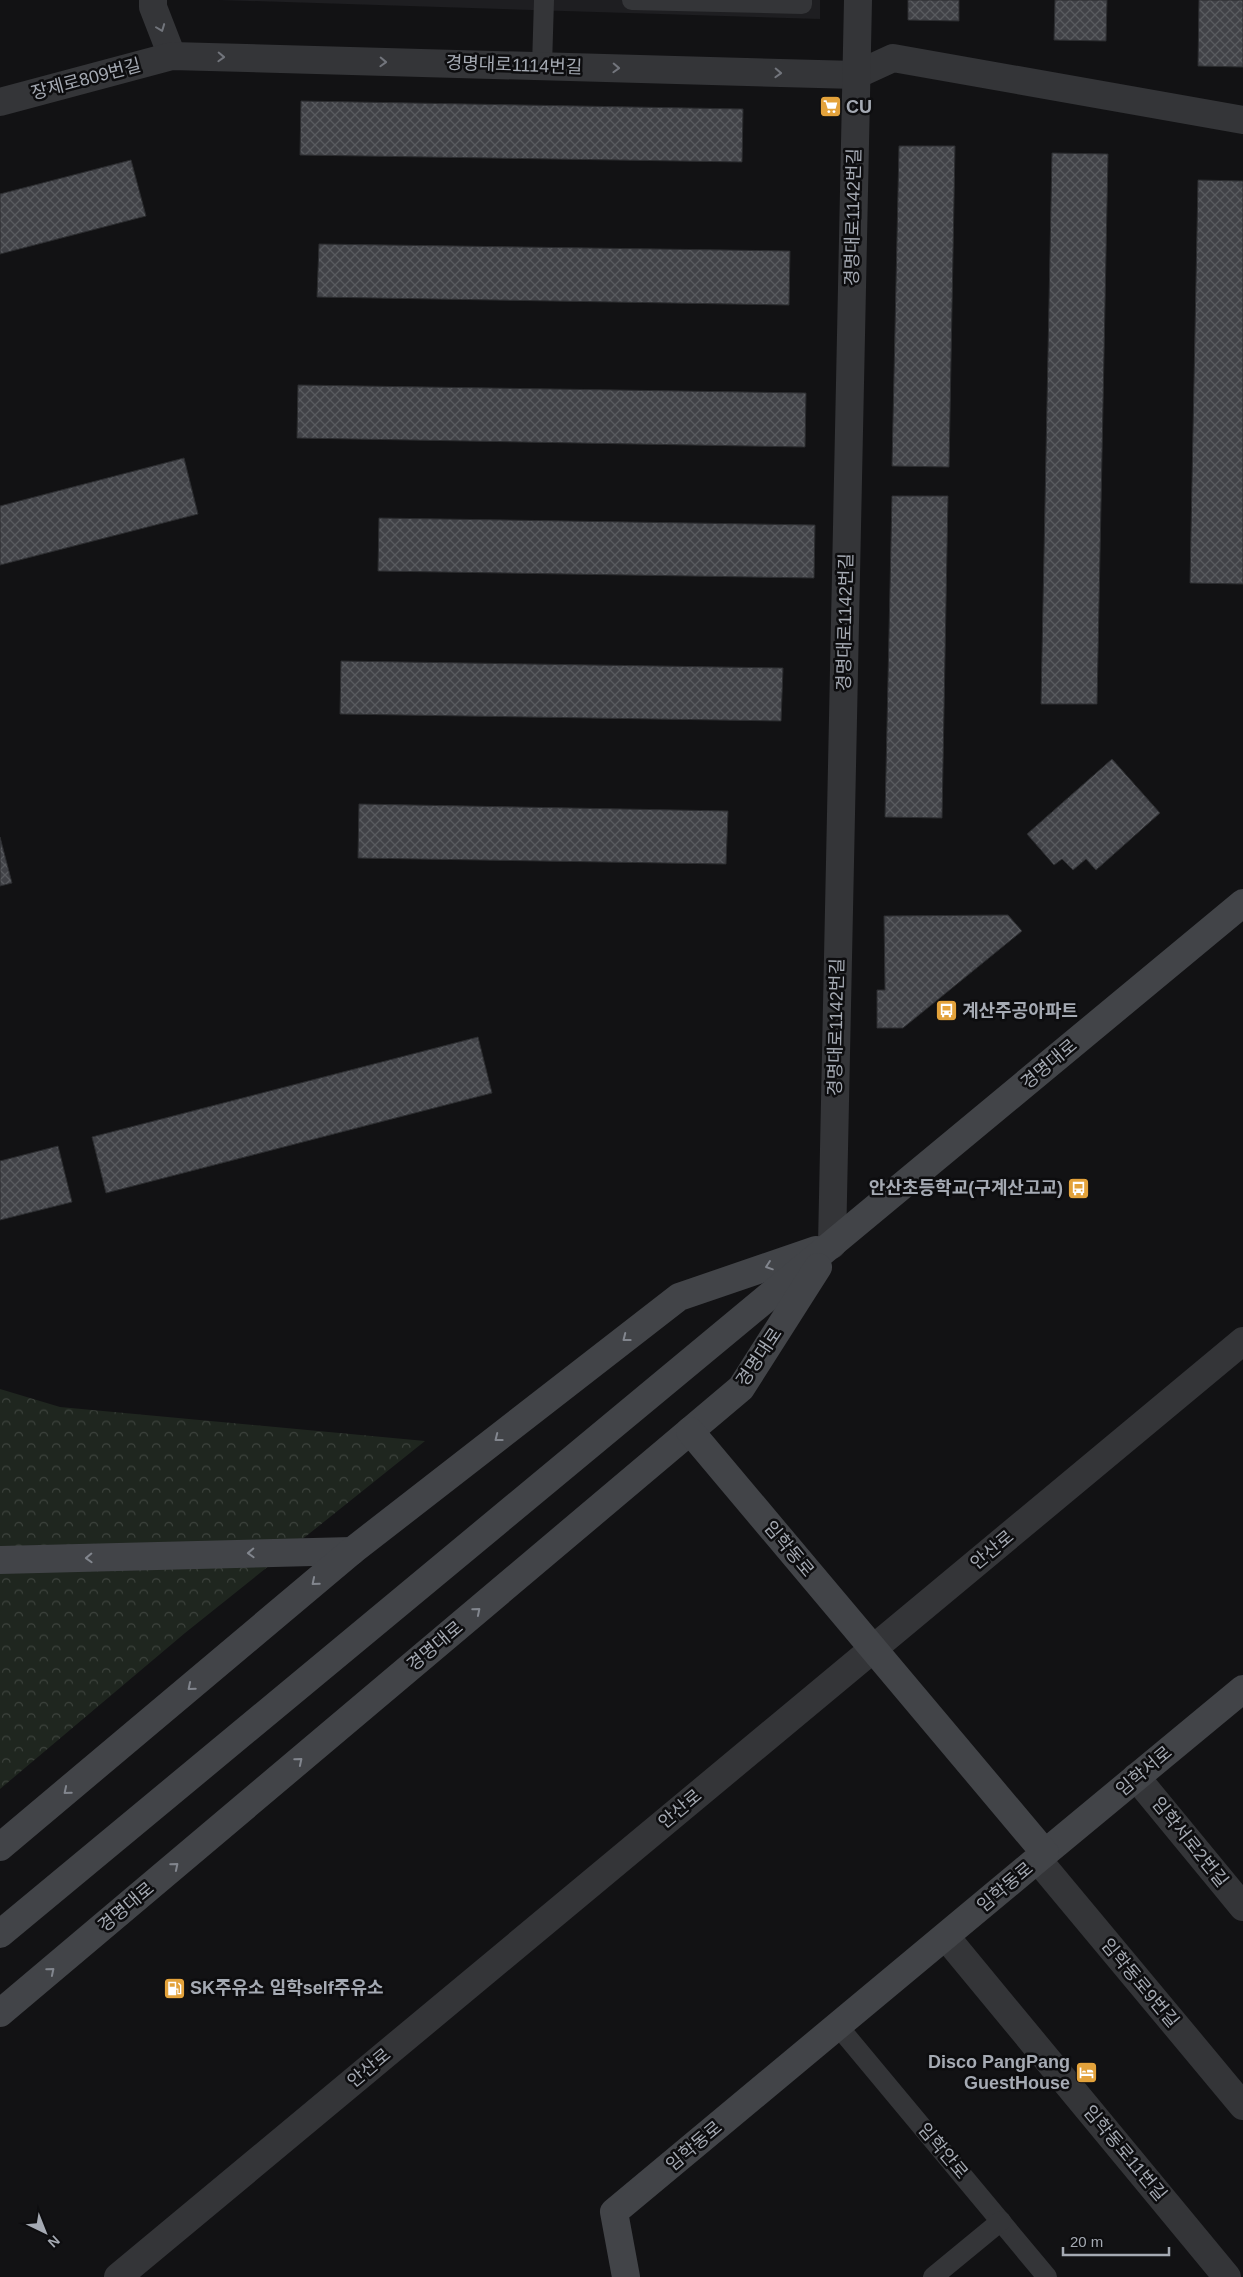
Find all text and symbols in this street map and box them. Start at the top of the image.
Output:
one-way arrow [155,23,166,32]
one-way arrow [218,52,225,62]
street label: 경명대로1114번길 [445,53,583,77]
street label: 장제로809번길 [29,55,143,103]
one-way arrow [380,56,388,67]
one-way arrow [612,63,620,73]
one-way arrow [774,67,782,78]
supermarket icon: CU [818,95,842,119]
place label: CU [846,97,872,117]
street label: 경명대로1142번길 [842,148,864,286]
street label: 경명대로1142번길 [834,553,856,691]
street label: 경명대로1142번길 [825,958,847,1096]
bus stop icon: 계산주공아파트 [934,999,958,1023]
place label: 계산주공아파트 [962,1001,1078,1021]
street label: 경명대로 [1017,1035,1081,1093]
bus stop icon: 안산초등학교(구계산고교) [1067,1176,1091,1200]
place label: 안산초등학교(구계산고교) [869,1178,1063,1198]
one-way arrow [765,1260,774,1270]
street label: 경명대로 [732,1324,786,1390]
one-way arrow [623,1333,632,1341]
one-way arrow [494,1432,503,1441]
street label: 임학동로 [760,1517,818,1581]
street label: 안산로 [967,1526,1017,1574]
one-way arrow [247,1548,255,1559]
one-way arrow [85,1553,92,1563]
one-way arrow [312,1576,321,1585]
one-way arrow [471,1607,480,1616]
street label: 경명대로 [403,1617,467,1675]
one-way arrow [188,1681,197,1689]
street label: 임학서로 [1112,1742,1176,1800]
one-way arrow [294,1758,303,1767]
street label: 안산로 [655,1785,705,1833]
one-way arrow [63,1786,72,1795]
street label: 임학서로2번길 [1148,1793,1232,1891]
street label: 임학동로 [973,1858,1037,1916]
one-way arrow [170,1862,179,1871]
street label: 경명대로 [94,1878,158,1936]
street label: 임학동로9번길 [1097,1935,1183,2031]
one-way arrow [46,1967,55,1976]
fuel station icon: SK주유소 임학self주유소 [162,1976,186,2000]
place label: SK주유소 임학self주유소 [190,1978,384,1998]
street label: 안산로 [344,2044,394,2092]
place label: Disco PangPang GuestHouse [928,2052,1070,2093]
hotel icon: Disco PangPang GuestHouse [1074,2060,1098,2084]
street label: 임학동로11번길 [1079,2101,1171,2205]
street label: 임학동로 [662,2117,726,2175]
street label: 임학안로 [914,2119,972,2183]
north arrow [20,2207,70,2257]
scale bar [1063,2224,1169,2256]
text: N [45,2232,63,2251]
text: 20 m [1070,2233,1103,2250]

